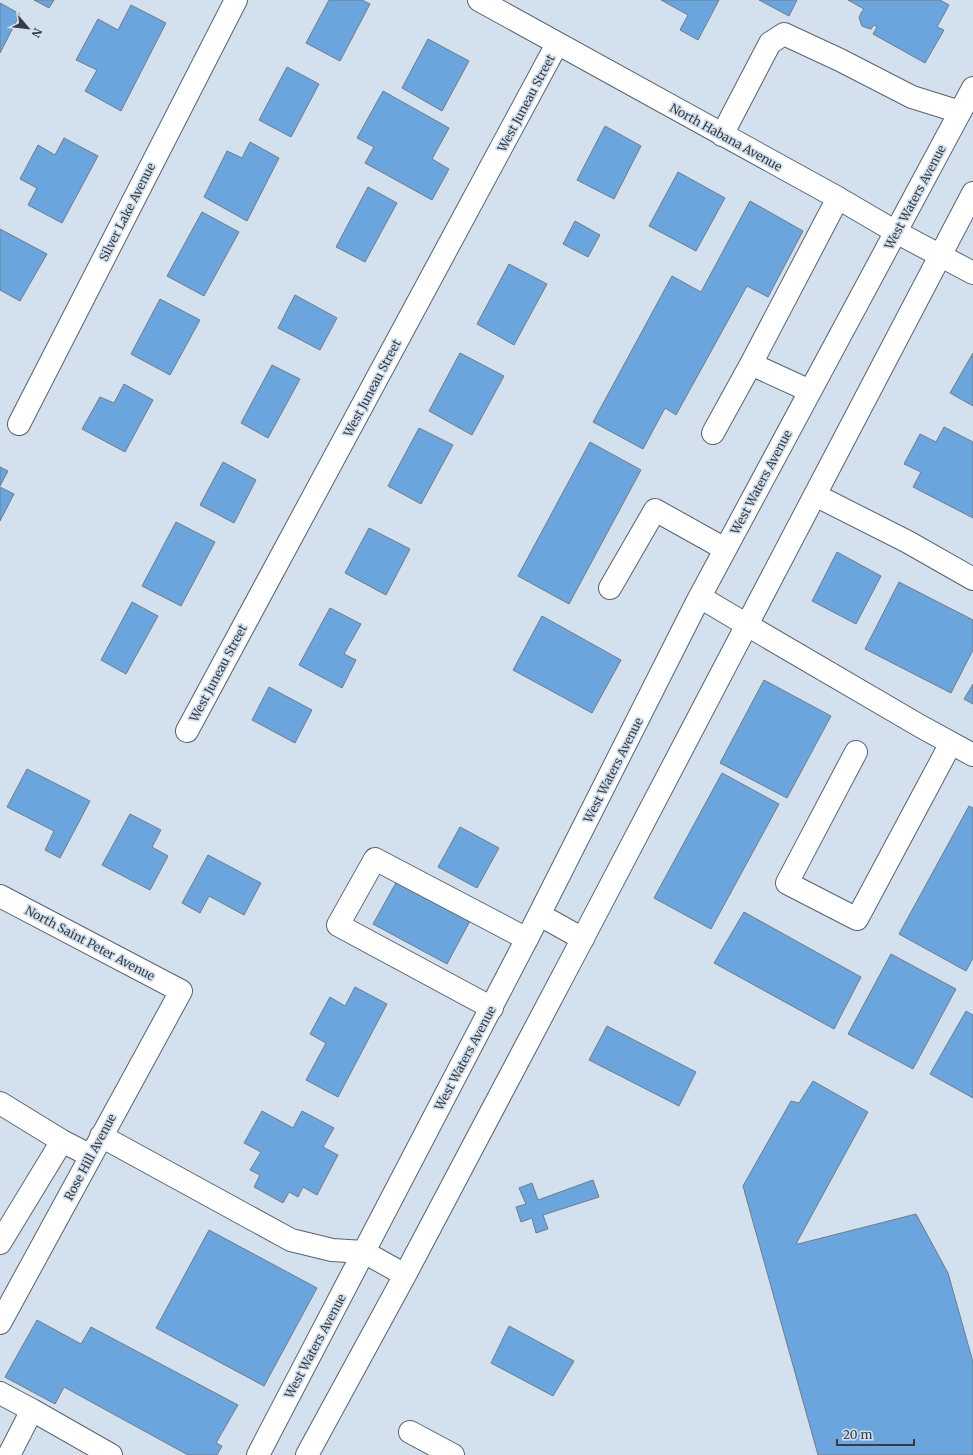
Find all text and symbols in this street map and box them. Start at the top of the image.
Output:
north arrow [8,8,48,48]
text: N [28,26,45,40]
street label: West Juneau Street [494,52,558,155]
street label: North Habana Avenue [667,100,785,174]
street label: West Waters Avenue [881,142,949,253]
street label: Silver Lake Avenue [96,160,158,264]
street label: West Juneau Street [340,337,404,440]
street label: West Waters Avenue [727,427,795,538]
street label: West Juneau Street [186,622,250,725]
street label: West Waters Avenue [580,715,646,826]
street label: North Saint Peter Avenue [23,902,157,984]
street label: West Waters Avenue [431,1003,499,1114]
street label: Rose Hill Avenue [61,1111,119,1203]
street label: West Waters Avenue [281,1291,349,1402]
scale bar [837,1421,914,1447]
text: 20 m [843,1427,872,1442]

